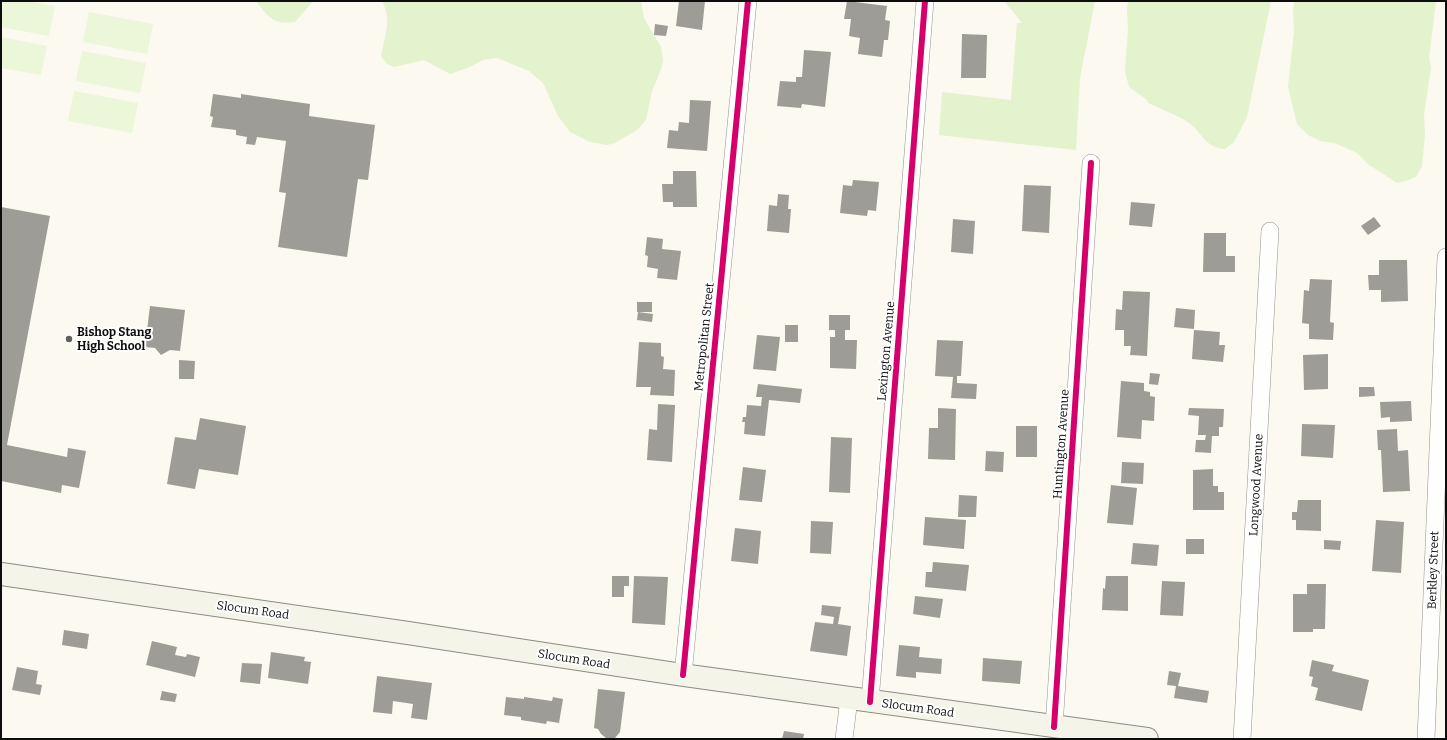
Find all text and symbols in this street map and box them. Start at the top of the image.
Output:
street label: Metropolitan Street [691,281,717,392]
street label: Lexington Avenue [875,300,897,402]
place label: Bishop Stang High School [77,325,152,353]
marker: Bishop Stang High School [64,334,74,344]
street label: Huntington Avenue [1050,389,1072,499]
street label: Longwood Avenue [1246,433,1266,537]
street label: Berkley Street [1425,530,1441,609]
street label: Slocum Road [216,598,290,622]
street label: Slocum Road [537,646,611,672]
street label: Slocum Road [881,696,955,720]

